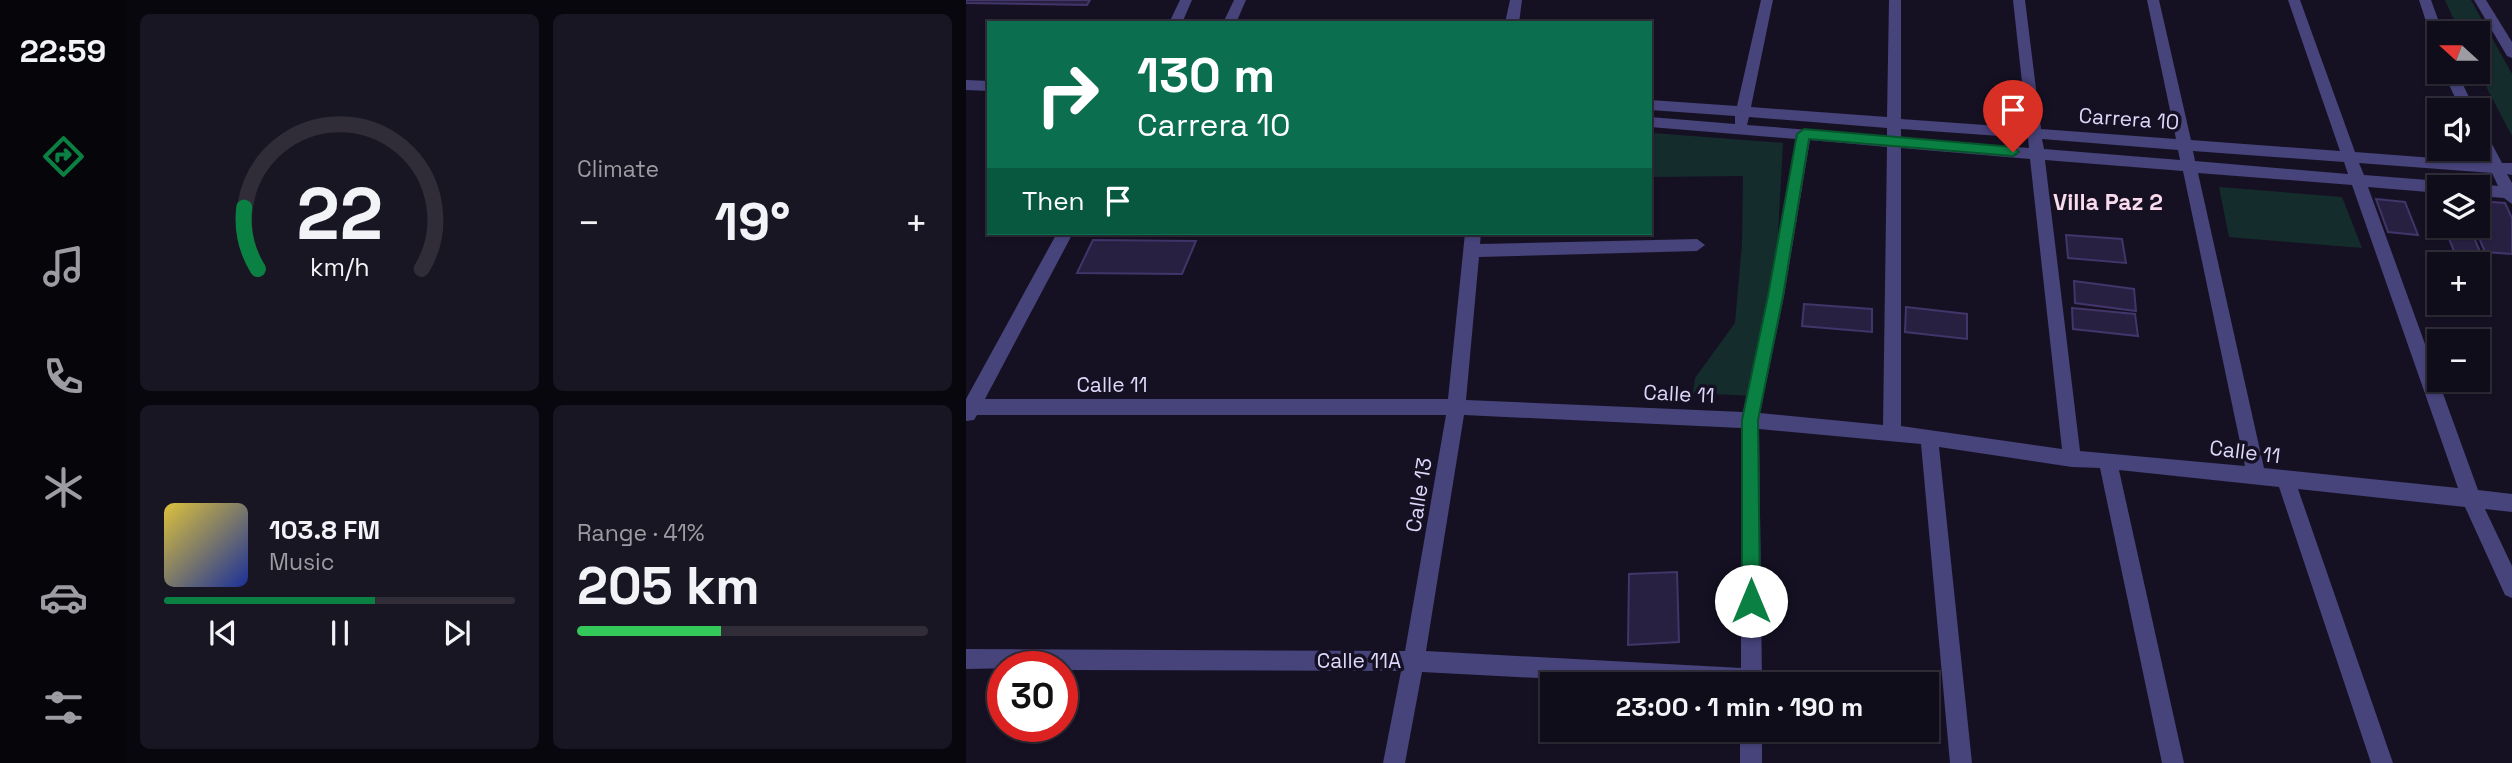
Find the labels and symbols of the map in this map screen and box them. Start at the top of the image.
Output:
north arrow [2427,21,2490,84]
pin [1983,80,2043,152]
street label: Carrera 10 [2078,102,2180,135]
district label: Villa Paz 2 [2053,187,2163,217]
street label: Calle 11 [1076,371,1148,398]
street label: Calle 11 [1643,378,1715,409]
street label: Calle 11 [2208,434,2282,469]
street label: Calle 13 [1399,456,1438,534]
position arrow [1714,564,1788,638]
street label: Calle 11A [1317,647,1401,674]
speed limit sign: 30 [987,651,1078,742]

